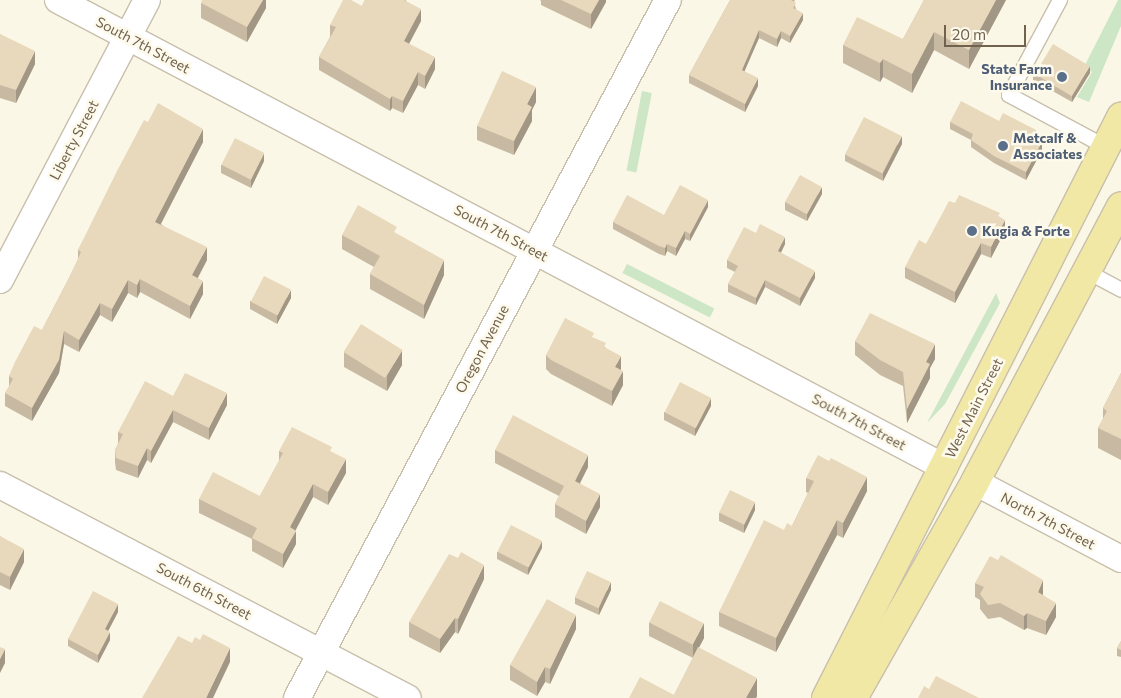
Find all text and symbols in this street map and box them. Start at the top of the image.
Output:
street label: South 7th Street [93,13,193,77]
scale bar [946,15,1028,47]
text: 20 m [952,25,986,43]
place label: State Farm Insurance [981,61,1052,94]
marker: State Farm Insurance [1056,71,1068,83]
street label: Liberty Street [46,97,102,183]
place label: Metcalf & Associates [1013,130,1082,162]
marker: Metcalf & Associates [997,140,1009,152]
street label: South 7th Street [451,201,551,265]
place label: Kugia & Forte [982,223,1070,239]
marker: Kugia & Forte [966,225,978,237]
street label: Oregon Avenue [452,302,512,396]
street label: West Main Street [942,355,1006,461]
street label: South 7th Street [809,390,909,454]
street label: North 7th Street [998,489,1098,553]
street label: South 6th Street [154,559,254,623]

